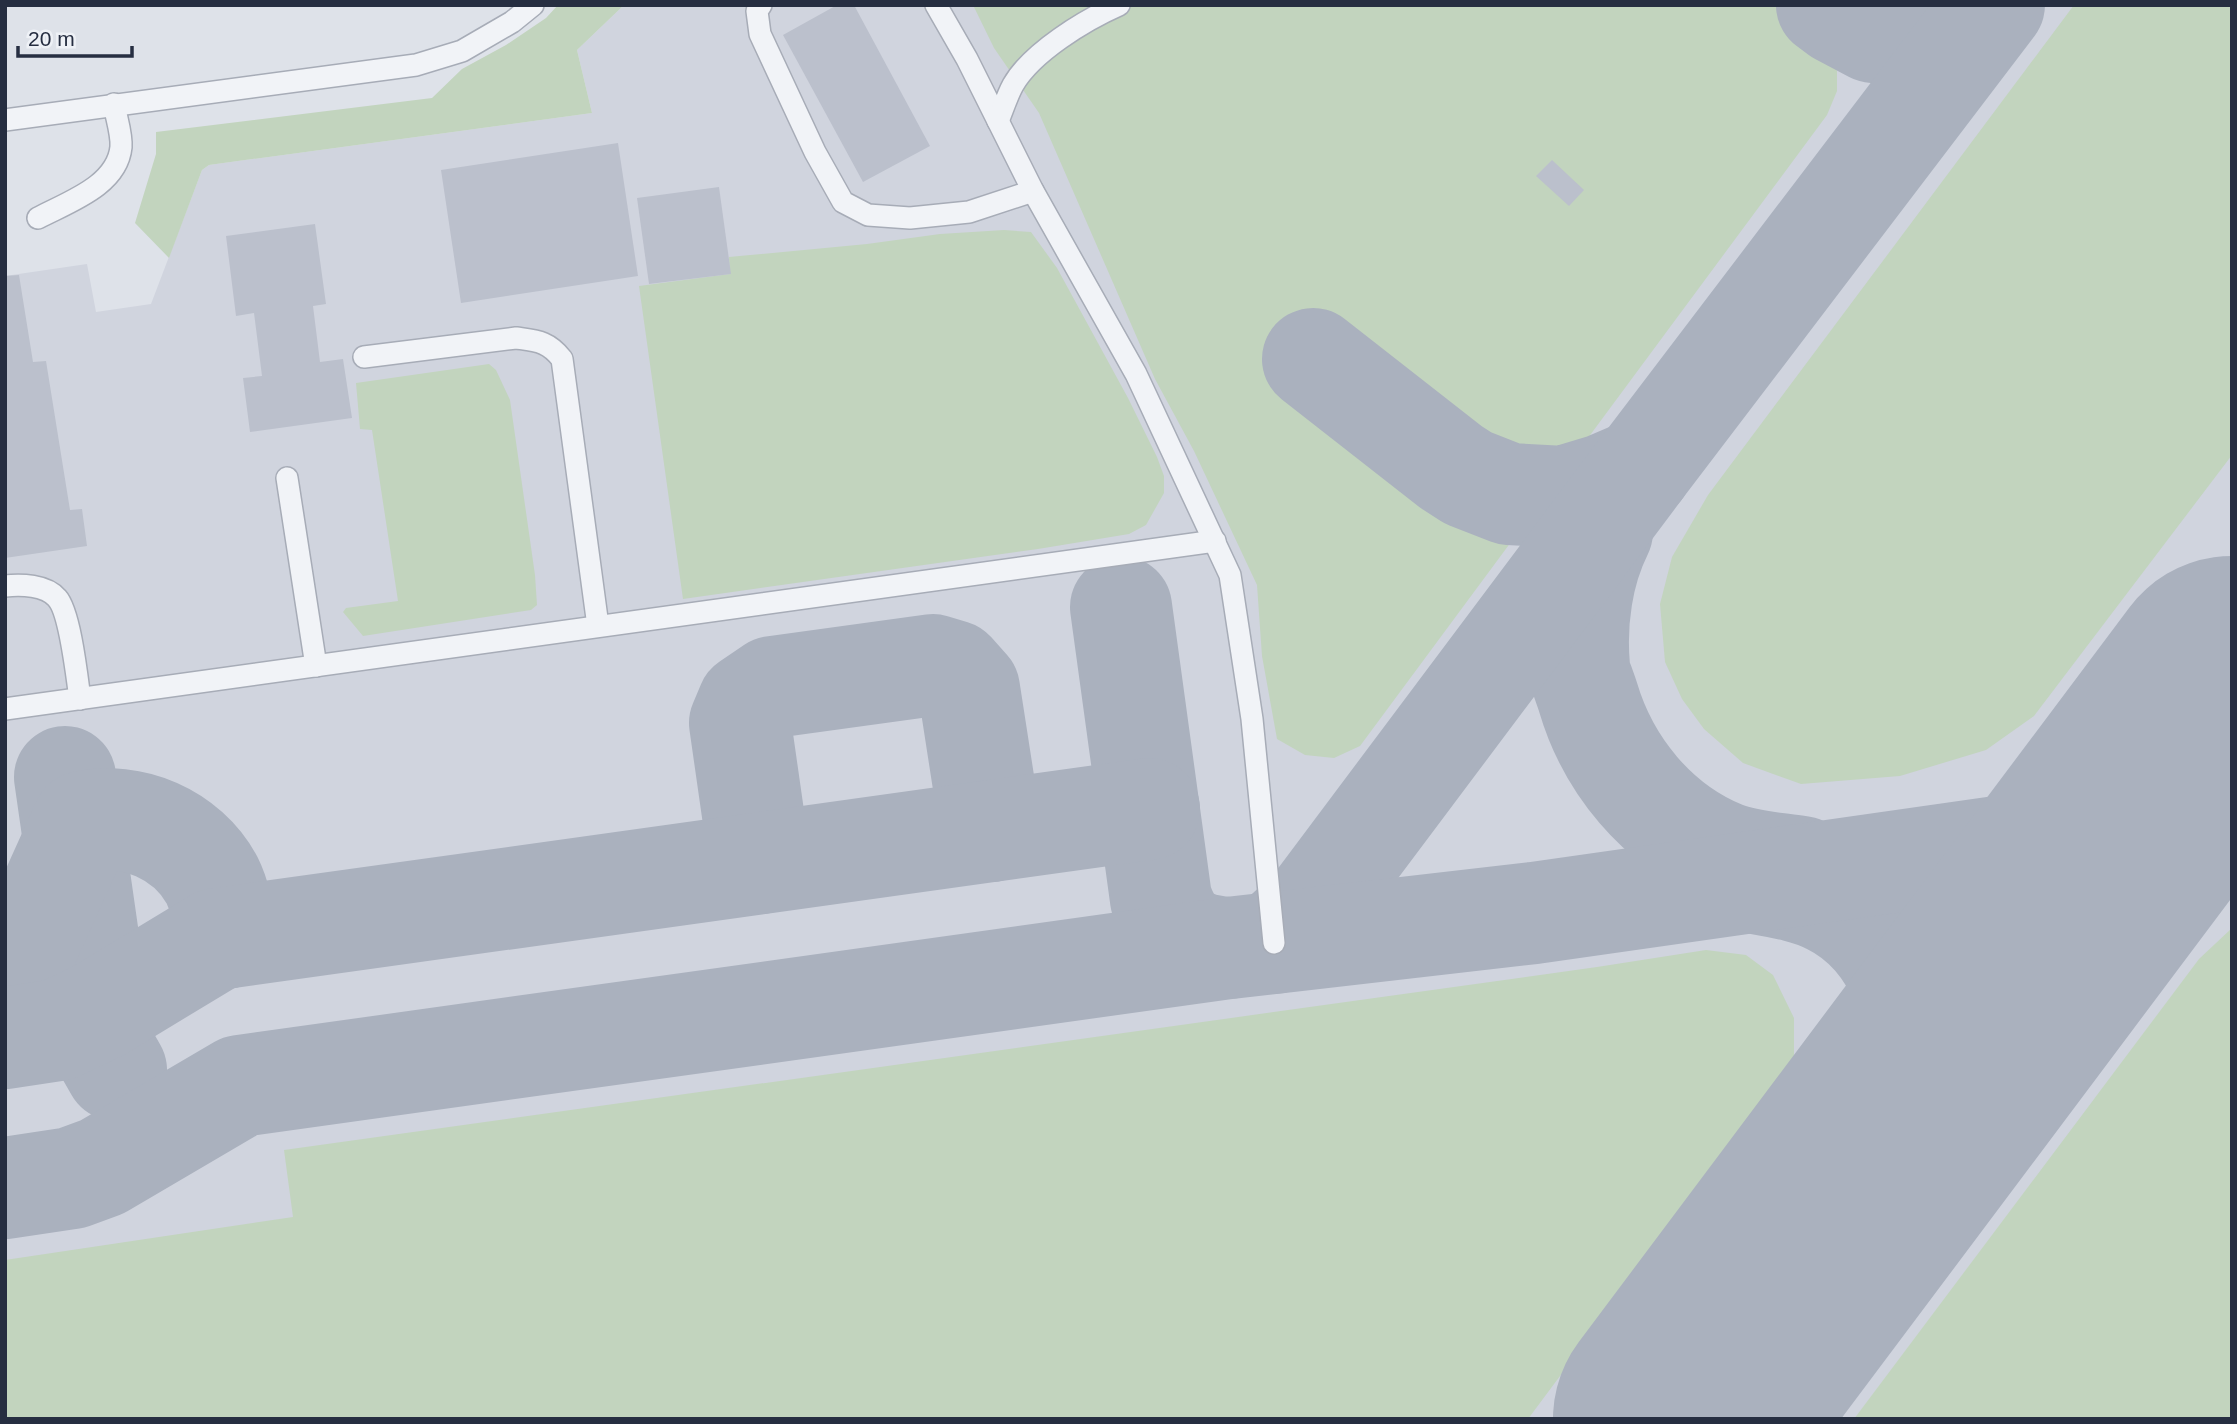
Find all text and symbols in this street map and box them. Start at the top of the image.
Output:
scale bar [18,14,131,58]
text: 20 m [28,27,75,50]

